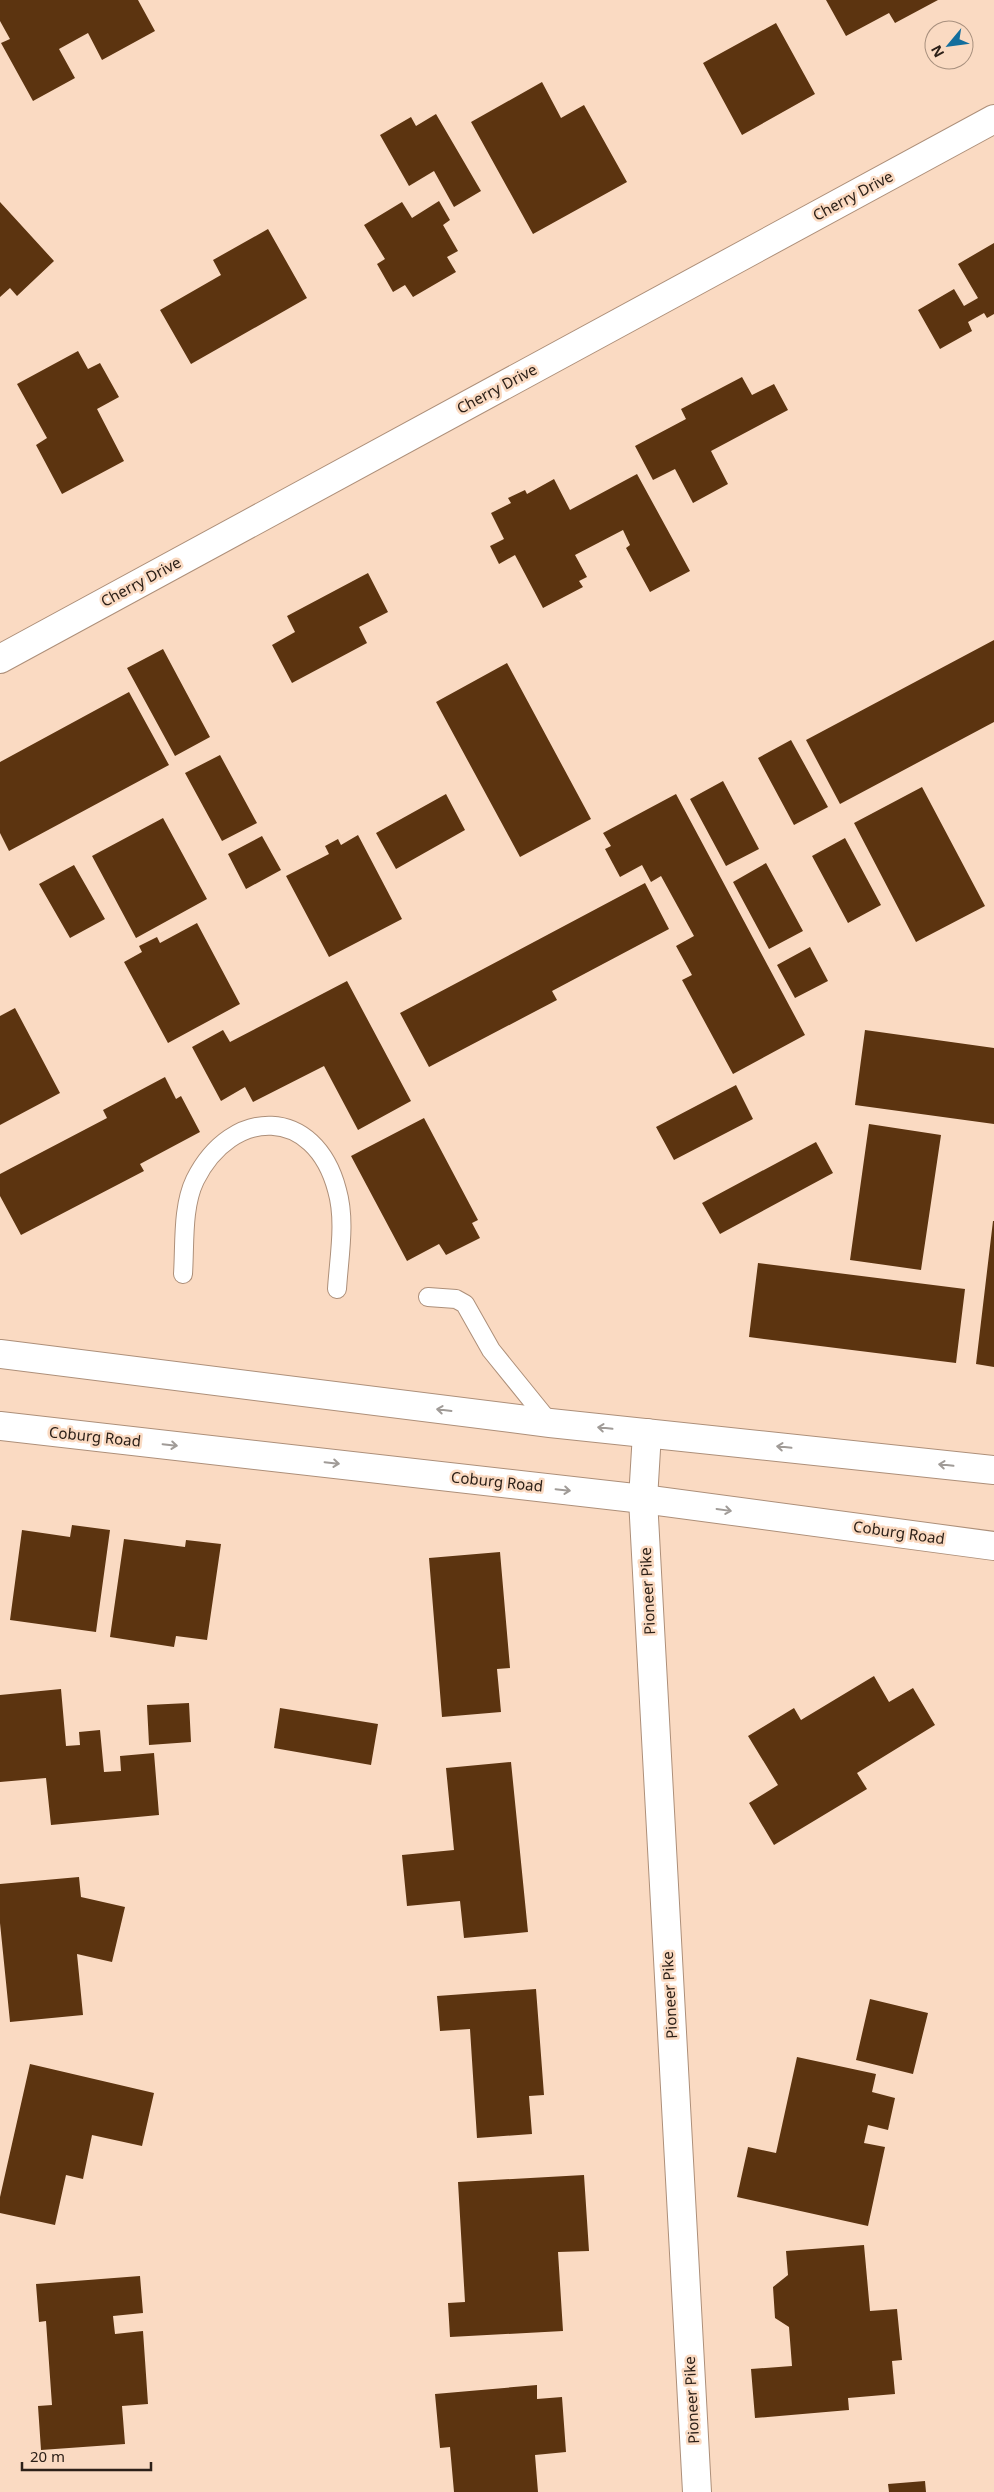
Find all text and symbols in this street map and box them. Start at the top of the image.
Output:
north arrow [924,20,974,70]
text: N [926,42,948,61]
street label: Cherry Drive [809,166,896,225]
street label: Cherry Drive [453,359,540,418]
street label: Cherry Drive [97,552,184,611]
one-way arrow [436,1405,452,1415]
street label: Coburg Road [48,1421,142,1451]
one-way arrow [597,1424,613,1433]
one-way arrow [162,1440,178,1450]
one-way arrow [776,1442,792,1452]
one-way arrow [323,1458,339,1468]
one-way arrow [938,1460,954,1470]
street label: Coburg Road [450,1466,544,1496]
one-way arrow [554,1485,570,1495]
one-way arrow [716,1505,732,1515]
street label: Coburg Road [852,1516,946,1548]
street label: Pioneer Pike [635,1547,659,1635]
street label: Pioneer Pike [657,1951,681,2039]
street label: Pioneer Pike [679,2356,703,2444]
scale bar [22,2440,151,2472]
text: 20 m [30,2446,65,2466]

